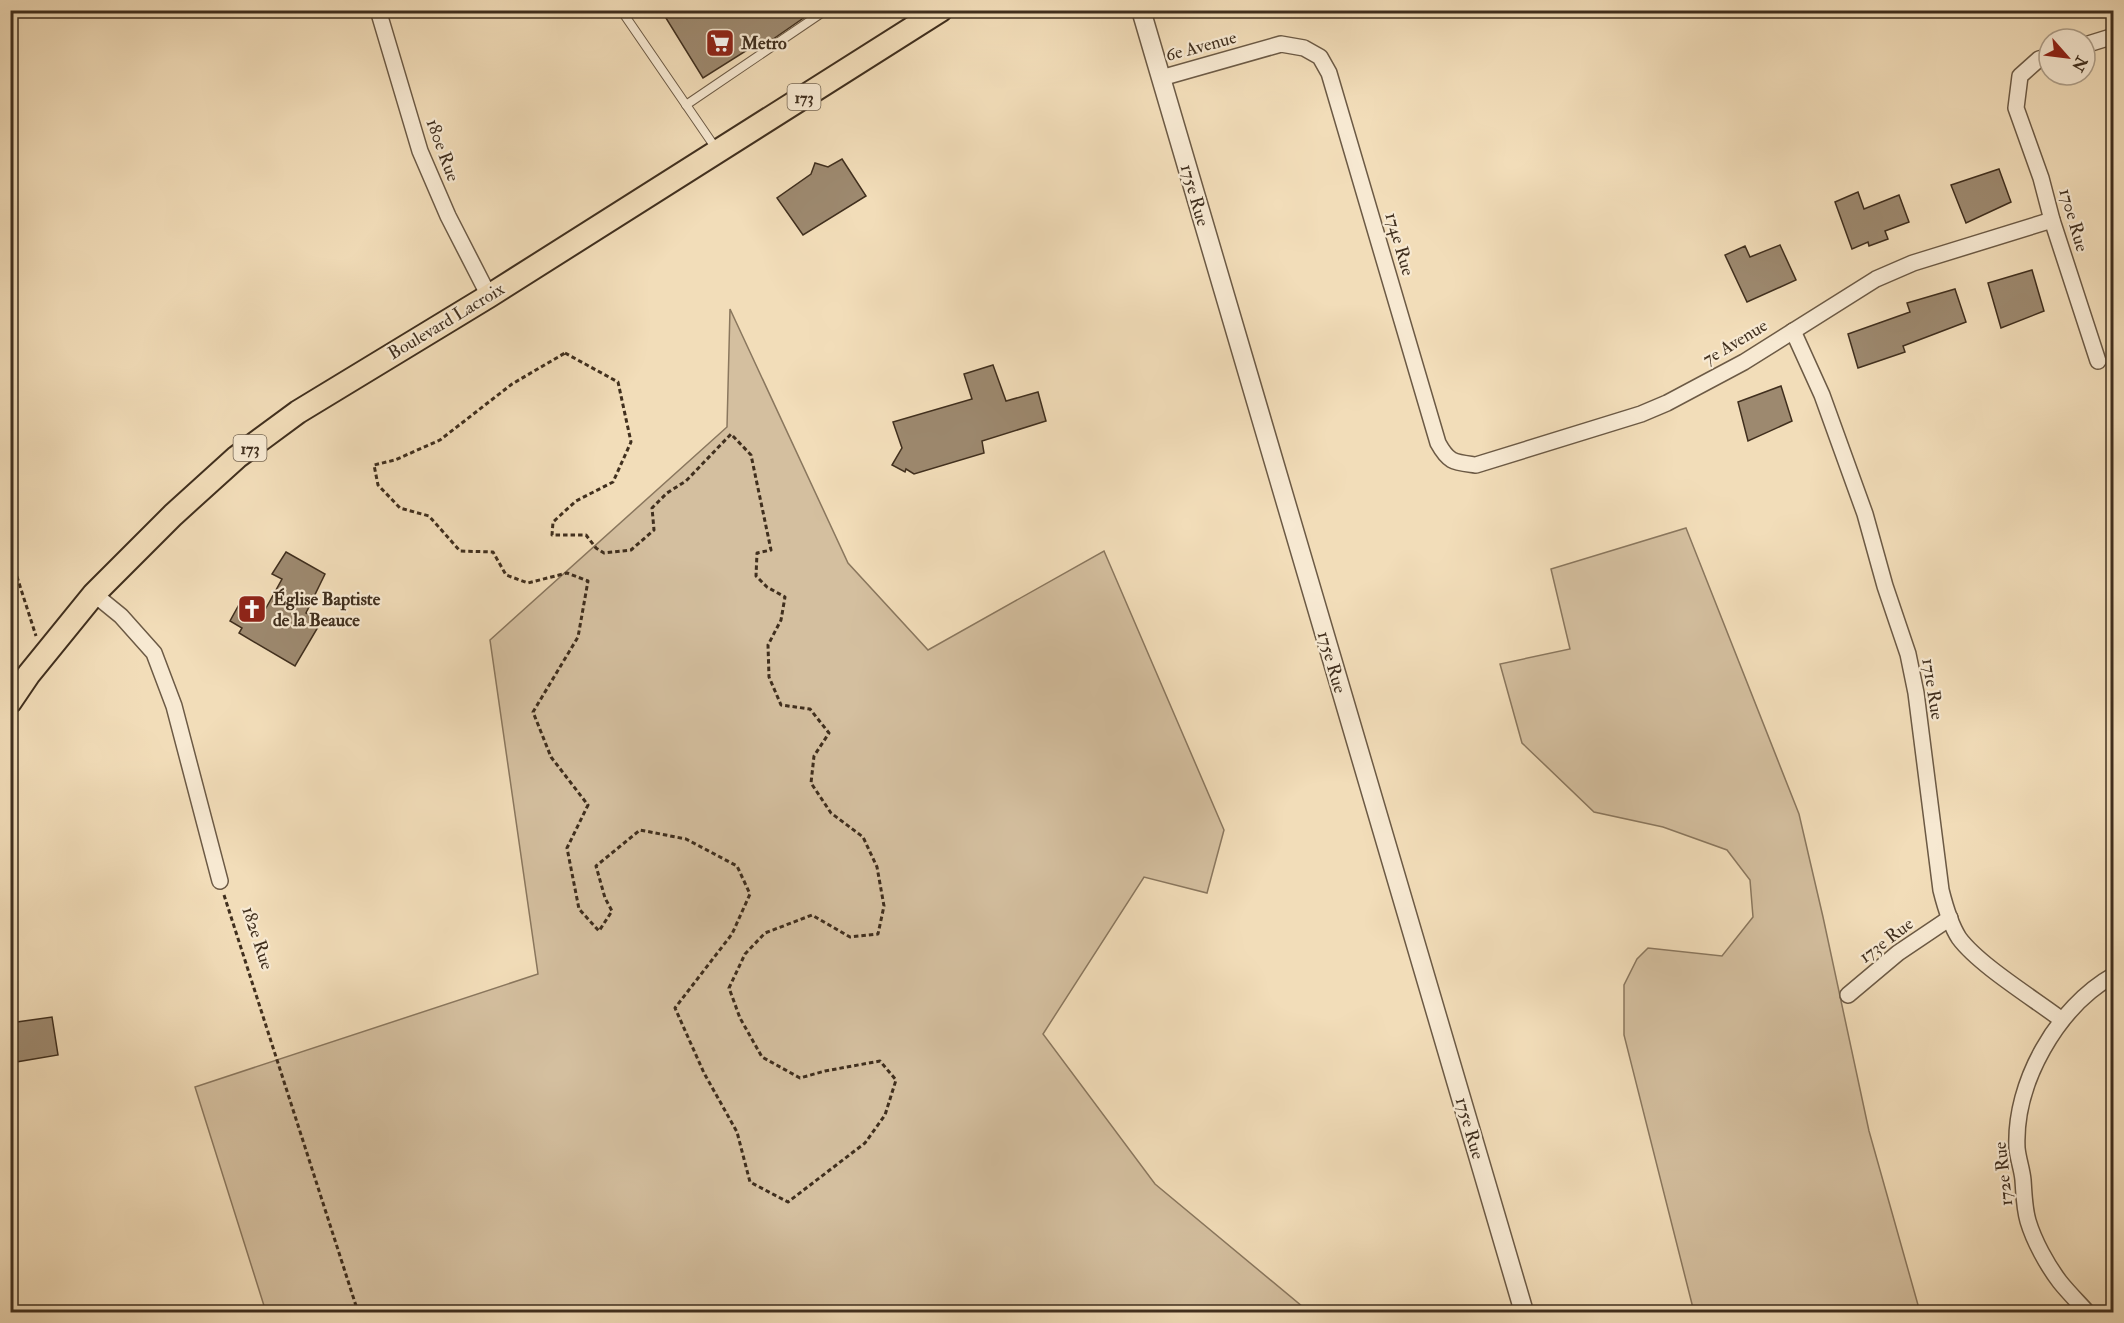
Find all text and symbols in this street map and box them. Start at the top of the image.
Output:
street label: 6e Avenue [1163,26,1240,67]
supermarket icon: Metro [704,27,736,59]
north arrow [2037,27,2097,87]
place label: Metro [740,32,787,55]
text: N [2067,52,2092,75]
road number: 173 [788,84,820,110]
street label: 180e Rue [421,116,465,185]
street label: 175e Rue [1175,161,1214,229]
street label: 170e Rue [2054,186,2094,255]
street label: 174e Rue [1380,210,1420,279]
street label: Boulevard Lacroix [384,278,509,365]
street label: 7e Avenue [1699,314,1772,371]
road number: 173 [234,435,266,461]
place label: Église Baptiste de la Beauce [273,587,381,632]
church icon: Église Baptiste de la Beauce [236,593,268,625]
street label: 175e Rue [1312,628,1351,696]
street label: 171e Rue [1916,657,1949,722]
street label: 182e Rue [237,904,279,973]
street label: 173e Rue [1854,912,1919,968]
street label: 175e Rue [1450,1094,1489,1162]
street label: 172e Rue [1989,1140,2018,1207]

